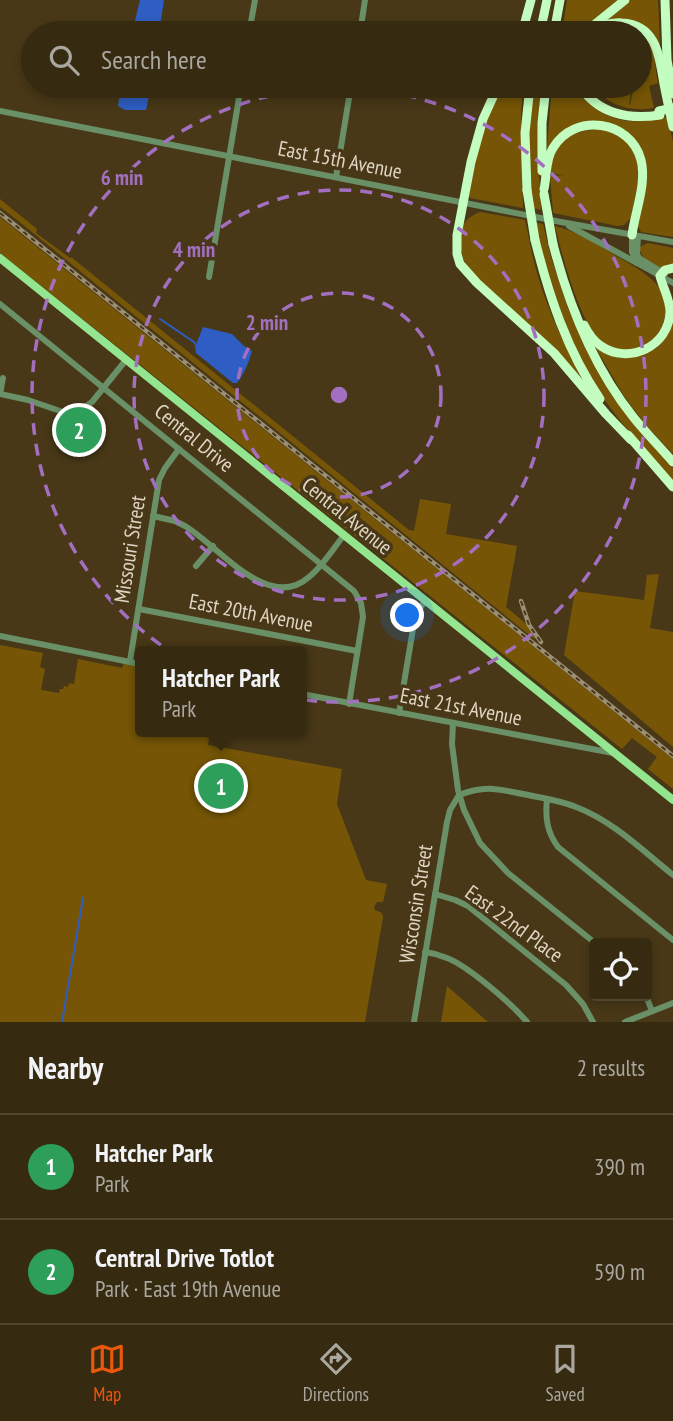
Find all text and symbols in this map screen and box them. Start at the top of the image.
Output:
search box [21,21,652,98]
icon: search [45,41,83,79]
text: Search here [101,43,207,76]
street label: East 15th Avenue [276,134,404,185]
text: 6 min [101,164,143,191]
text: 4 min [173,236,215,263]
text: 2 min [246,309,288,336]
centre of rings [327,383,351,407]
street label: Central Drive [149,397,239,478]
pin: 2 [56,404,102,456]
street label: Central Avenue [297,471,398,560]
street label: Missouri Street [108,493,151,605]
street label: East 20th Avenue [187,587,315,638]
your location [390,598,424,632]
popup [135,646,307,737]
text: Hatcher Park [162,661,280,694]
street label: East 21st Avenue [398,681,524,732]
text: Park [162,694,196,723]
pin: 1 [198,760,244,812]
street label: Wisconsin Street [393,842,438,965]
street label: East 22nd Place [460,879,569,968]
map controls [589,938,652,1001]
button: locate [589,938,652,1001]
text: Nearby [28,1048,103,1087]
text: 2 results [577,1053,645,1082]
text: Hatcher Park [95,1136,213,1169]
text: 1 [46,1152,57,1181]
text: 390 m [594,1152,645,1181]
text: Park [95,1169,129,1198]
text: Central Drive Totlot [95,1241,274,1274]
text: 2 [46,1257,57,1286]
text: 590 m [594,1257,645,1286]
text: Park · East 19th Avenue [95,1274,281,1303]
tab: Map [88,1340,126,1406]
tab: Directions [303,1340,369,1406]
tab: Saved [546,1340,585,1406]

